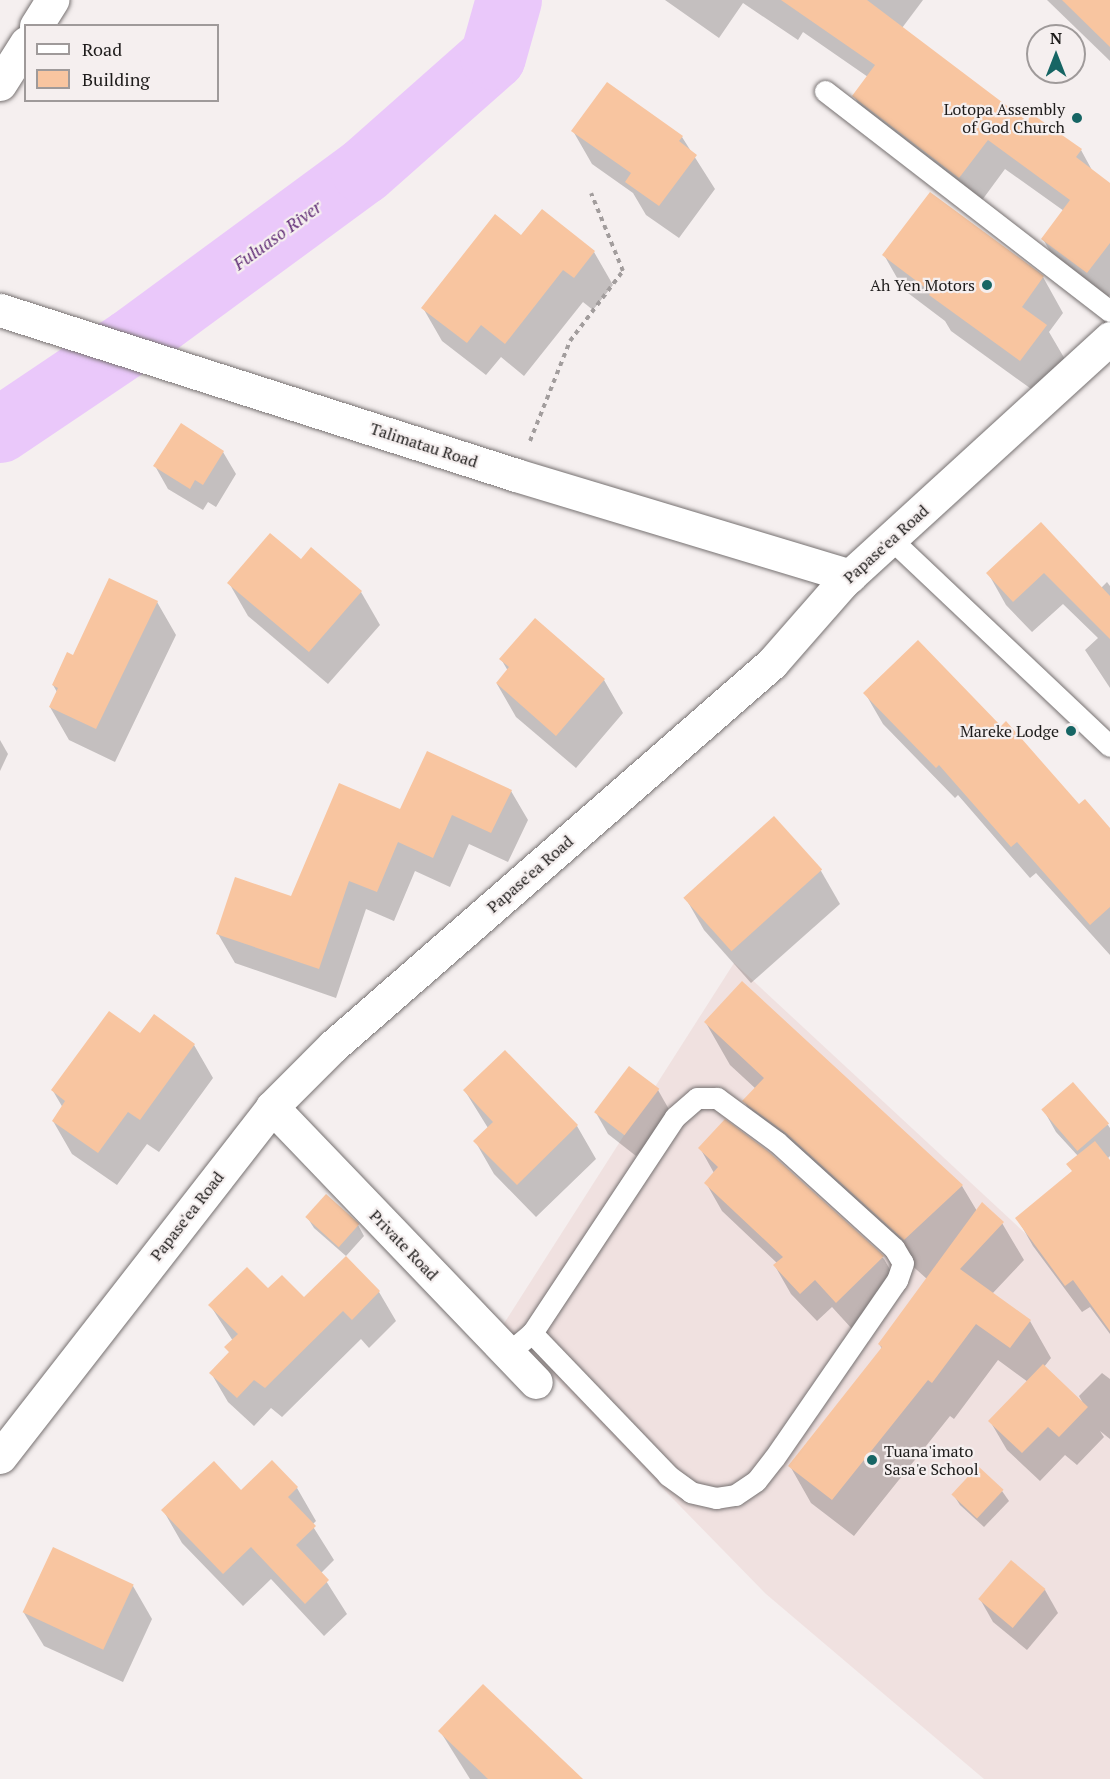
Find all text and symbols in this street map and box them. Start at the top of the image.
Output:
legend [24,24,219,102]
north arrow [1026,24,1086,84]
text: N [1050,27,1062,49]
text: Road [82,37,122,61]
text: Building [82,67,150,91]
place label: Lotopa Assembly of God Church [943,99,1065,137]
marker: Lotopa Assembly of God Church [1070,111,1084,125]
water label: Fuluaso River [229,196,325,274]
place label: Ah Yen Motors [870,275,975,295]
marker: Ah Yen Motors [980,278,994,292]
street label: Talimatau Road [368,419,480,471]
street label: Papase'ea Road [840,501,932,587]
place label: Mareke Lodge [960,721,1059,741]
marker: Mareke Lodge [1064,724,1078,738]
street label: Papase'ea Road [483,831,577,917]
street label: Papase'ea Road [146,1168,228,1264]
street label: Private Road [366,1206,442,1284]
place label: Tuana'imato Sasa'e School [884,1441,978,1479]
marker: Tuana'imato Sasa'e School [865,1453,879,1467]

